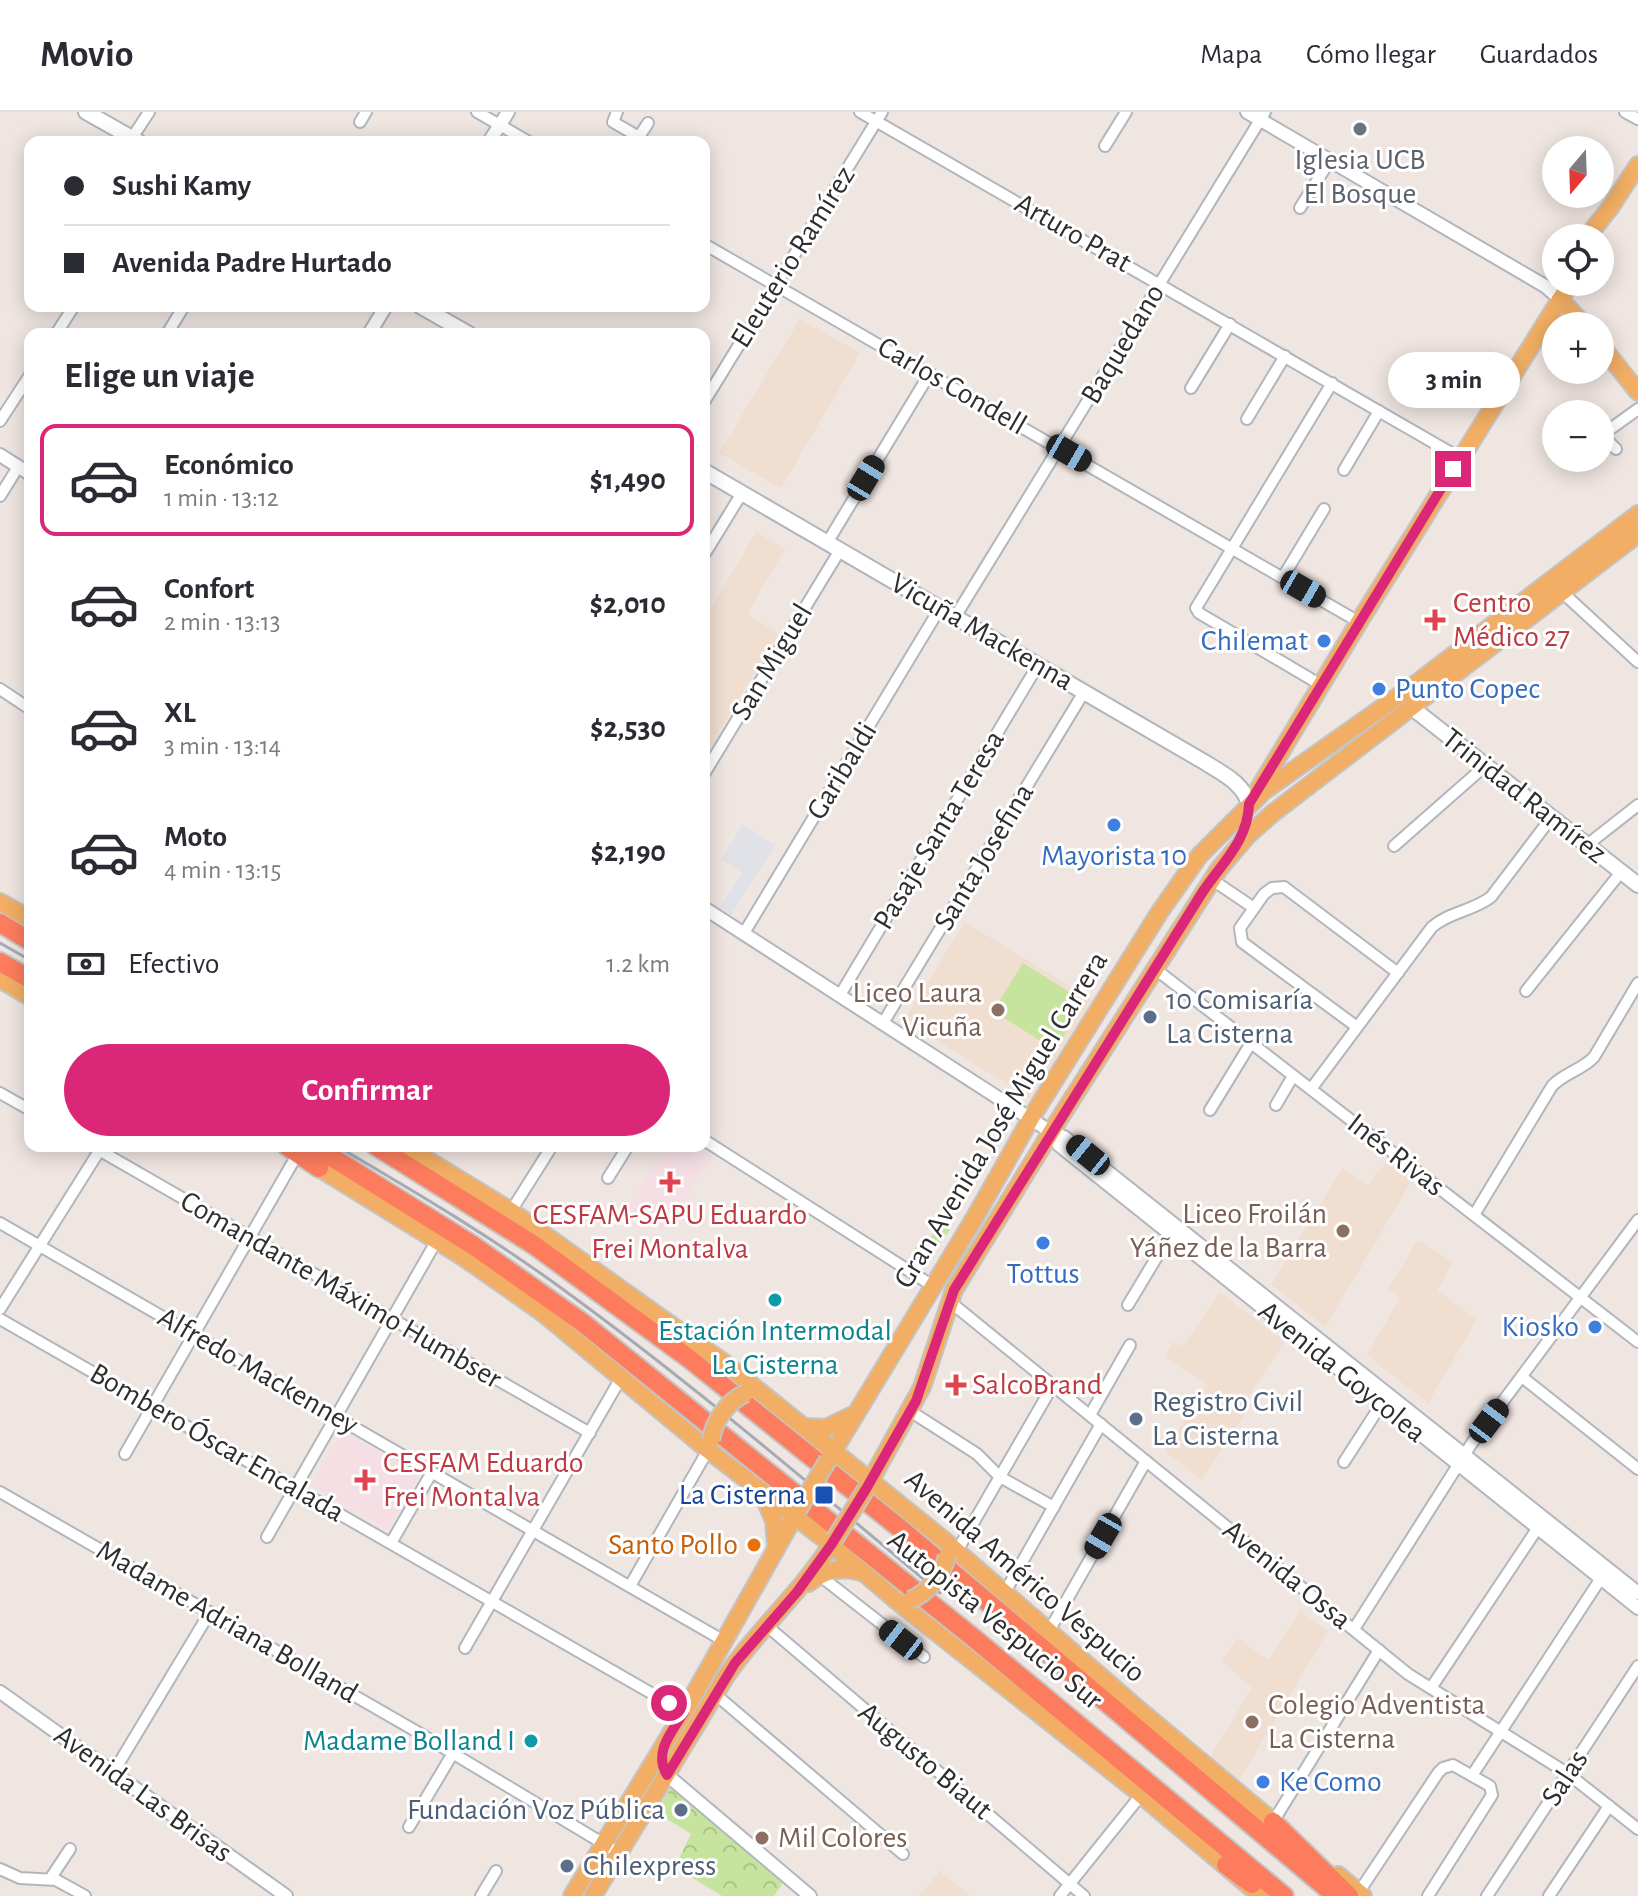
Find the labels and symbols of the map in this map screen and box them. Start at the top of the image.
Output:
marker: Iglesia UCB El Bosque [1351,120,1369,138]
north arrow [1542,136,1614,208]
place label: Iglesia UCB El Bosque [1295,145,1425,209]
street label: Eleuterio Ramírez [725,161,861,353]
street label: Arturo Prat [1010,188,1137,278]
street label: Baquedano [1076,279,1170,409]
street label: Carlos Condell [873,331,1031,441]
callout: 3 min [1387,353,1519,409]
car [1042,431,1096,475]
car [843,451,889,505]
route end [1435,451,1471,487]
car [1276,567,1330,611]
street label: Vicuña Mackenna [886,568,1078,696]
place label: Centro Médico 27 [1453,588,1570,652]
street label: San Miguel [726,599,818,725]
marker: Centro Médico 27 [1424,609,1446,631]
place label: Chilemat [1201,626,1308,656]
marker: Chilemat [1315,632,1333,650]
place label: Punto Copec [1395,674,1540,704]
marker: Punto Copec [1370,680,1388,698]
street label: Garibaldi [801,717,883,825]
street label: Trinidad Ramírez [1436,723,1612,869]
street label: Pasaje Santa Teresa [868,725,1010,935]
street label: Santa Josefina [929,778,1039,936]
marker: Mayorista 10 [1105,816,1123,834]
place label: Mayorista 10 [1041,841,1187,871]
street label: Gran Avenida José Miguel Carrera [889,947,1113,1293]
place label: Liceo Laura Vicuña [853,978,982,1042]
place label: 10 Comisaría La Cisterna [1166,985,1313,1049]
marker: Liceo Laura Vicuña [989,1001,1007,1019]
marker: 10 Comisaría La Cisterna [1141,1008,1159,1026]
street label: Inés Rivas [1342,1108,1450,1202]
car [1062,1131,1114,1179]
marker: CESFAM-SAPU Eduardo Frei Montalva [659,1171,681,1193]
street label: Comandante Máximo Humbser [175,1186,507,1395]
place label: Liceo Froilán Yáñez de la Barra [1130,1199,1327,1263]
place label: CESFAM-SAPU Eduardo Frei Montalva [533,1200,807,1264]
marker: Liceo Froilán Yáñez de la Barra [1334,1222,1352,1240]
marker: Tottus [1034,1234,1052,1252]
place label: Tottus [1007,1259,1080,1289]
marker: Estación Intermodal La Cisterna [766,1291,784,1309]
street label: Avenida Goycolea [1253,1296,1431,1448]
street label: Alfredo Mackenney [153,1302,363,1440]
place label: Kiosko [1502,1312,1579,1342]
place label: Estación Intermodal La Cisterna [658,1316,892,1380]
marker: Kiosko [1586,1318,1604,1336]
street label: Bombero Óscar Encalada [85,1356,350,1528]
place label: SalcoBrand [972,1370,1102,1400]
marker: SalcoBrand [947,1376,965,1394]
place label: Registro Civil La Cisterna [1152,1387,1303,1451]
car [1465,1395,1513,1447]
marker: Registro Civil La Cisterna [1127,1410,1145,1428]
place label: CESFAM Eduardo Frei Montalva [383,1448,583,1512]
street label: Avenida Américo Vespucio [899,1464,1151,1688]
marker: CESFAM Eduardo Frei Montalva [354,1469,376,1491]
place label: La Cisterna [679,1480,806,1510]
marker: La Cisterna [813,1484,835,1506]
car [1081,1509,1125,1563]
street label: Avenida Ossa [1217,1515,1357,1635]
street label: Autopista Vespucio Sur [882,1525,1108,1716]
place label: Santo Pollo [608,1530,738,1560]
street label: Madame Adriana Bolland [91,1535,363,1709]
marker: Santo Pollo [745,1536,763,1554]
car [875,1616,927,1664]
route start [651,1685,687,1721]
place label: Colegio Adventista La Cisterna [1268,1690,1485,1754]
street label: Augusto Biaut [853,1697,998,1825]
marker: Colegio Adventista La Cisterna [1243,1713,1261,1731]
street label: Avenida Las Brisas [49,1720,237,1868]
place label: Madame Bolland I [303,1726,515,1756]
marker: Madame Bolland I [522,1732,540,1750]
street label: Salas [1536,1745,1594,1811]
place label: Ke Como [1279,1767,1382,1797]
marker: Ke Como [1254,1773,1272,1791]
place label: Fundación Voz Pública [407,1795,665,1825]
marker: Fundación Voz Pública [672,1801,690,1819]
place label: Mil Colores [778,1823,907,1853]
marker: Mil Colores [753,1829,771,1847]
place label: Chilexpress [583,1851,716,1881]
marker: Chilexpress [558,1857,576,1875]

